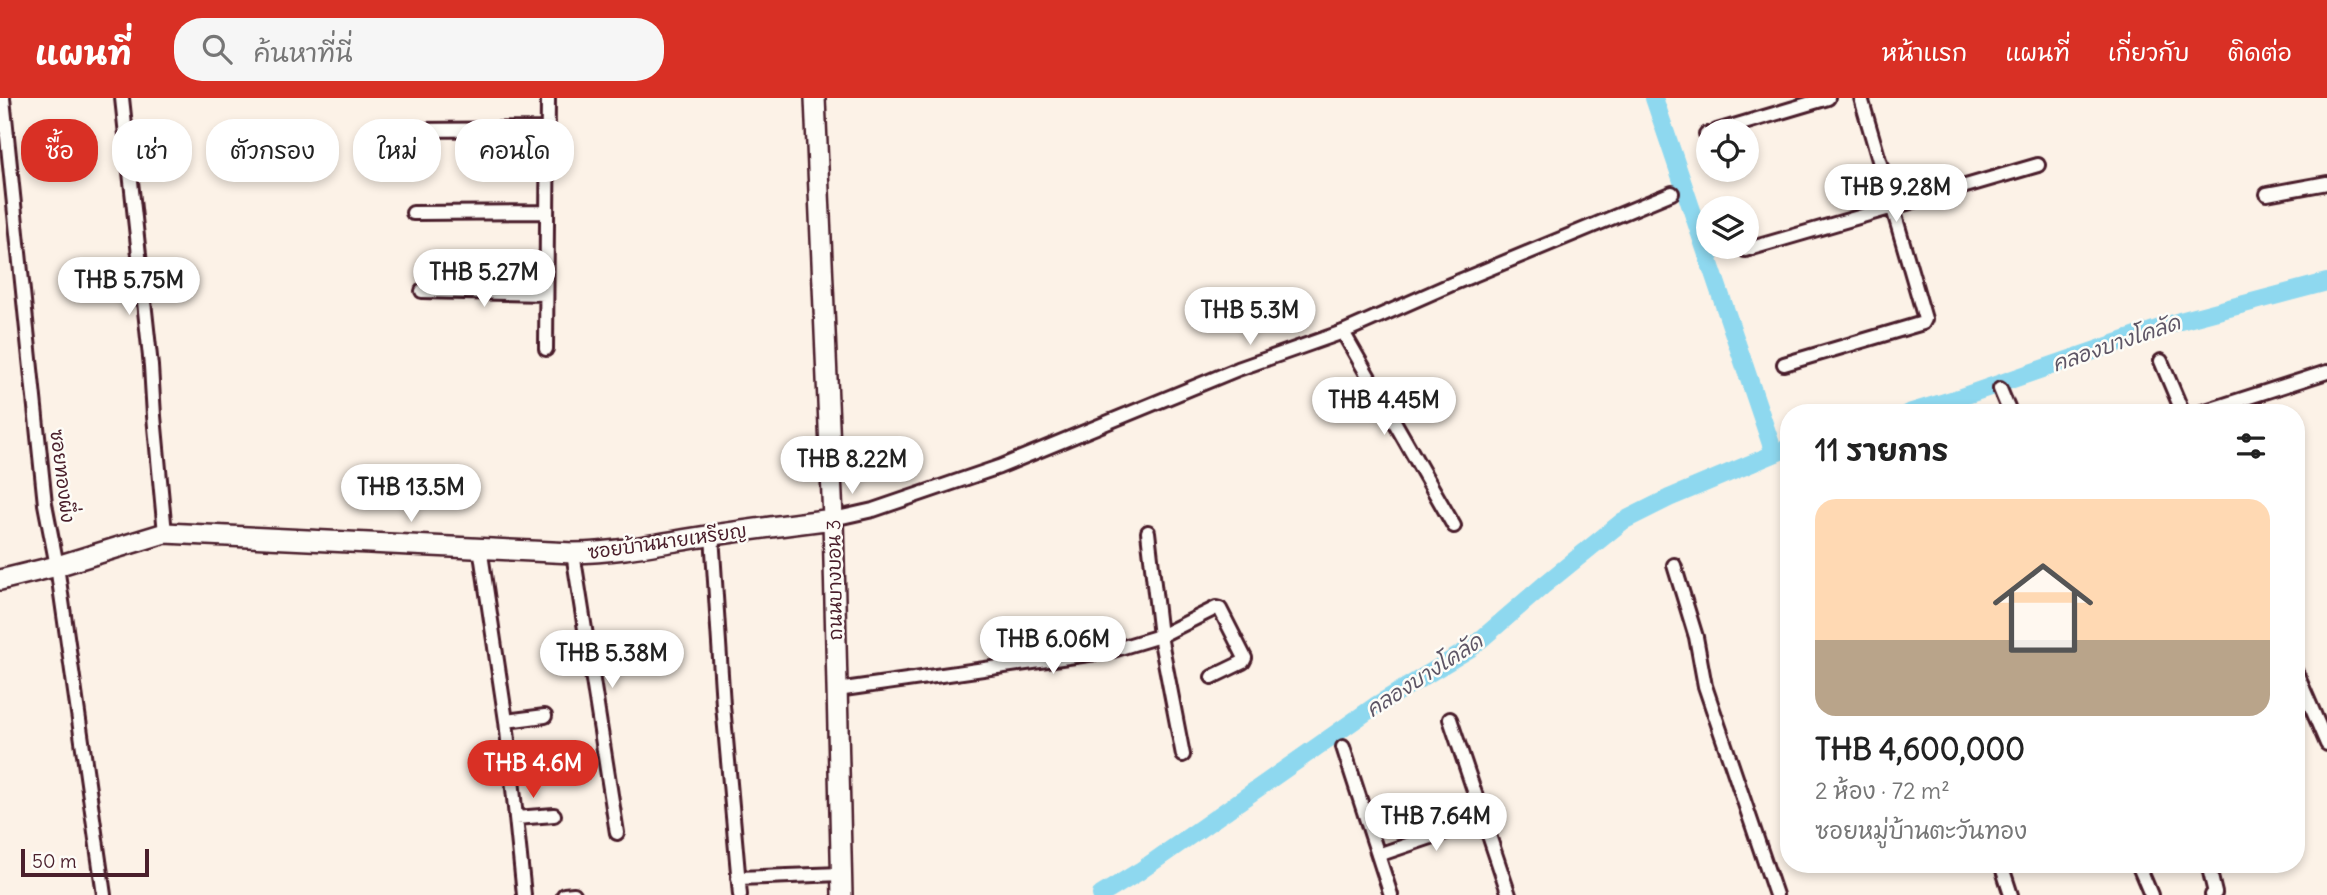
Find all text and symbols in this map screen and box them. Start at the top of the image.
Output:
search box [174,18,664,81]
icon: search [198,30,236,68]
text: แผนที่ [35,32,132,74]
text: ค้นหาที่นี่ [254,36,353,69]
text: หน้าแรก [1882,37,1967,67]
text: แผนที่ [2005,37,2070,67]
text: เกี่ยวกับ [2108,37,2190,67]
text: ติดต่อ [2228,37,2292,67]
chip: ซื้อ [21,119,98,182]
chip: เช่า [112,119,192,182]
chip: ตัวกรอง [206,119,339,182]
chip: ใหม่ [353,119,441,182]
chip: คอนโด [455,119,574,182]
map controls [1696,119,1759,259]
button: locate [1696,119,1759,182]
pin: THB 9.28M [1816,164,1976,224]
text: THB 9.28M [1840,172,1952,201]
button: layers [1696,196,1759,259]
pin: THB 5.27M [404,250,564,309]
text: THB 5.27M [429,257,539,286]
pin: THB 5.75M [49,258,209,317]
text: THB 5.75M [74,265,184,294]
pin: THB 5.3M [1178,288,1322,347]
text: THB 5.3M [1201,295,1299,324]
water label: คลองบางโคลัด [2048,308,2185,378]
pin: THB 4.45M [1304,378,1464,437]
text: THB 4.45M [1328,385,1440,414]
street label: ซอยทองผึ่ง [45,427,85,524]
icon: filters [2232,427,2270,465]
text: 11 รายการ [1815,431,1948,469]
pin: THB 8.22M [772,436,932,496]
text: THB 8.22M [797,444,907,473]
pin: THB 13.5M [331,464,491,524]
text: THB 13.5M [357,472,465,501]
street label: ซอยบ้านนายเหรียญ [586,518,748,564]
street label: ถนนบางบอน 3 [821,519,847,641]
icon: home [1980,545,2106,671]
pin: THB 6.06M [973,616,1133,676]
text: THB 6.06M [996,624,1110,653]
water label: คลองบางโคลัด [1361,626,1489,723]
pin: THB 5.38M [532,630,692,690]
text: THB 5.38M [556,638,668,667]
text: THB 4,600,000 [1815,730,2025,768]
pin: THB 4.6M [461,740,605,800]
text: THB 4.6M [483,748,583,777]
text: 2 ห้อง · 72 m² [1815,776,1950,805]
pin: THB 7.64M [1356,794,1516,853]
text: THB 7.64M [1381,801,1491,830]
text: ซอยหมู่บ้านตะวันทอง [1815,816,2027,845]
scale bar [21,846,149,878]
text: 50 m [32,849,77,873]

